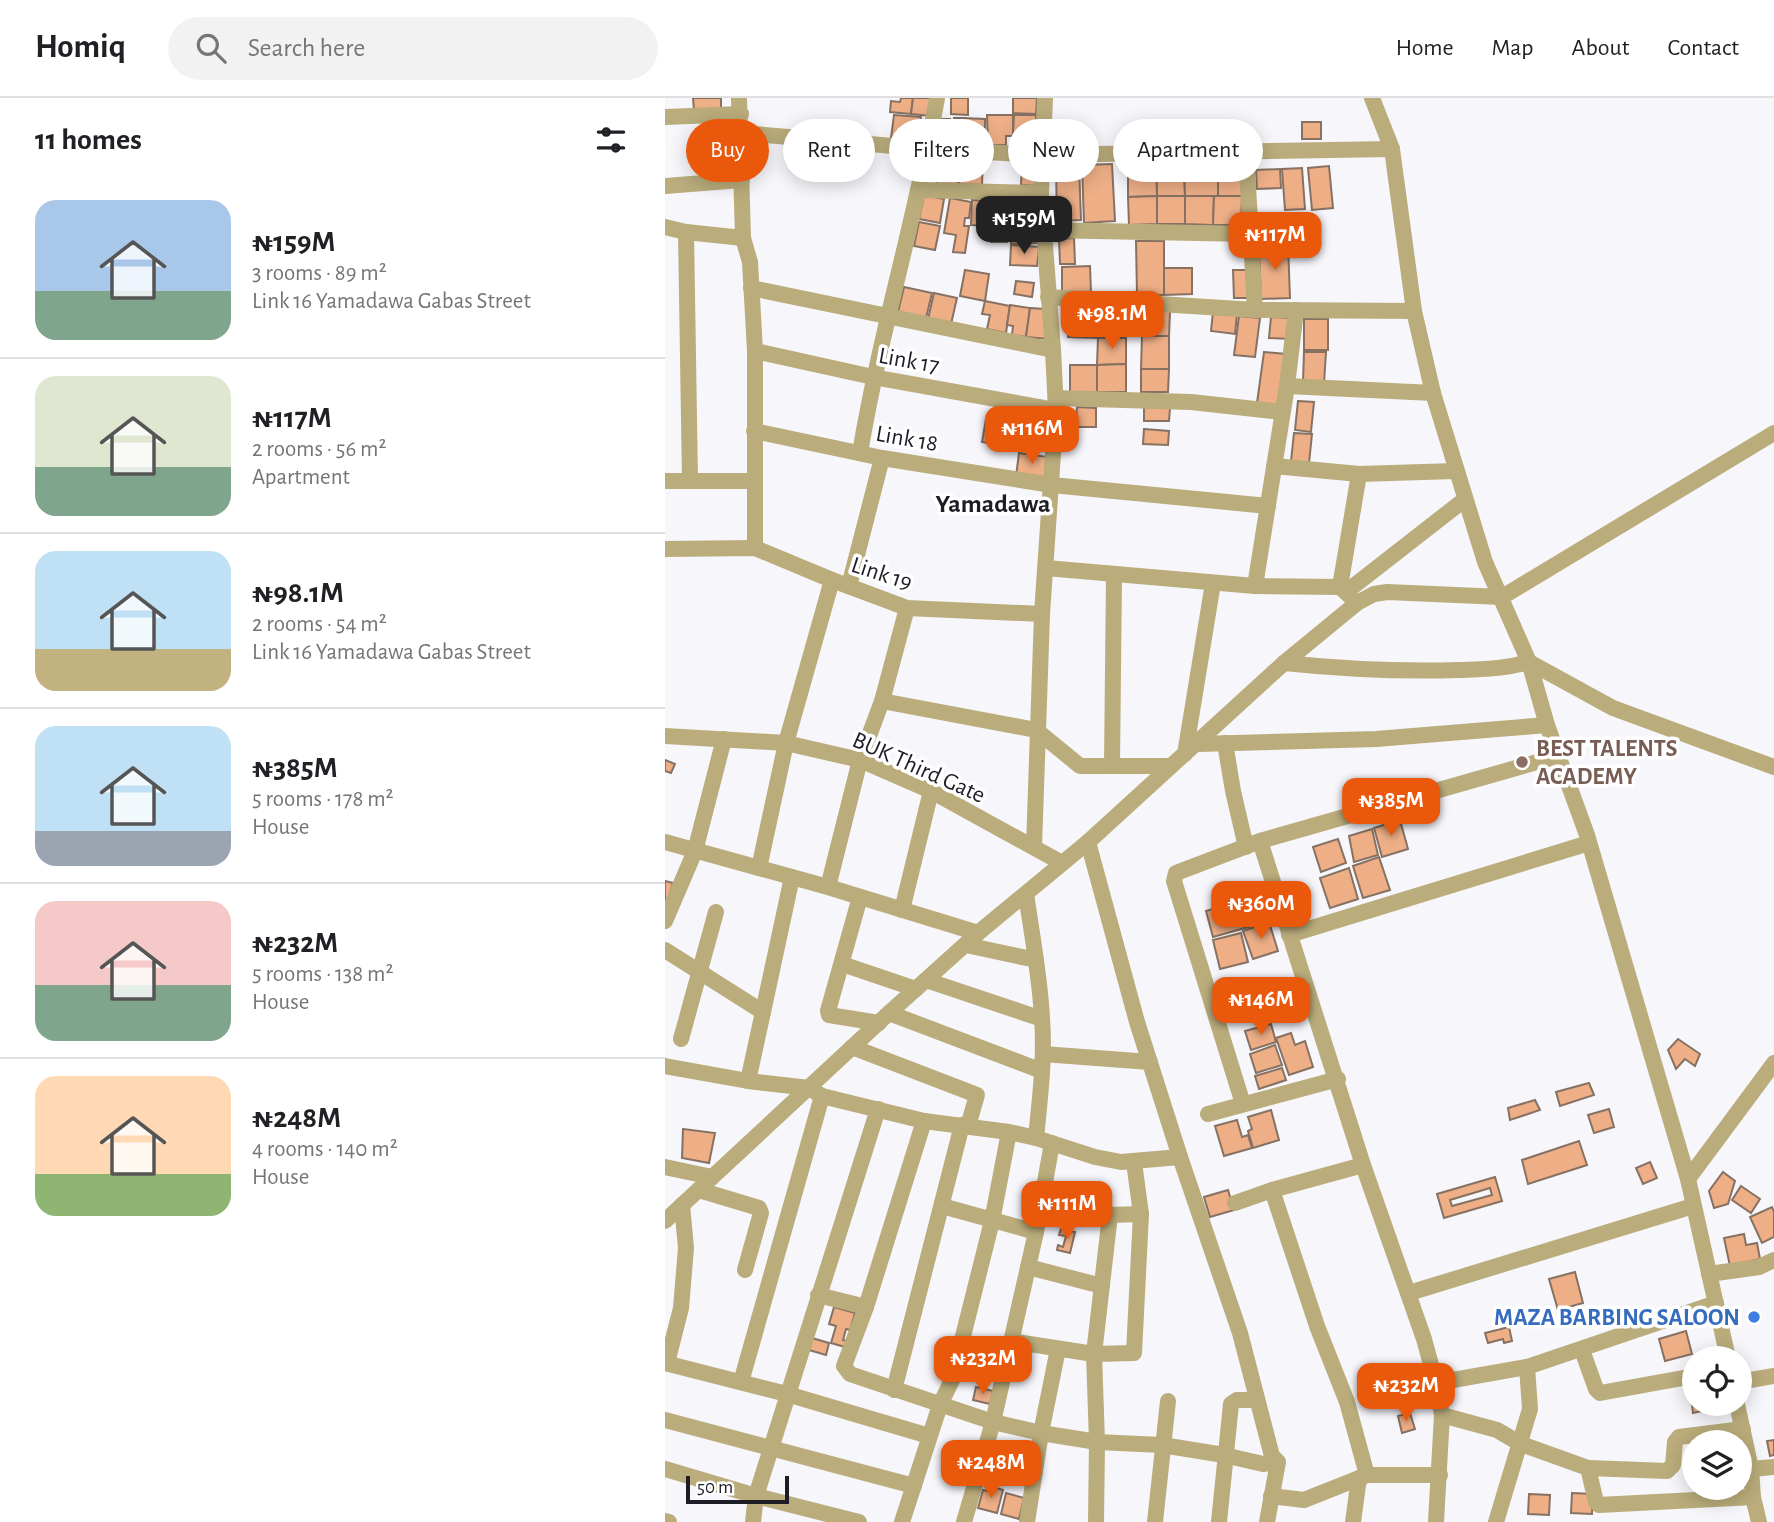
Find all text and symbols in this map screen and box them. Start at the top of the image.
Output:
search box [168,17,658,80]
icon: search [192,29,230,67]
text: Homiq [35,31,126,64]
text: Search here [248,35,365,61]
text: Home [1396,36,1454,60]
text: Map [1492,36,1534,60]
text: About [1572,36,1629,60]
text: Contact [1667,36,1739,60]
chip: Buy [686,119,769,182]
chip: Rent [783,119,875,182]
chip: Filters [889,119,994,182]
chip: New [1008,119,1099,182]
chip: Apartment [1113,119,1263,182]
icon: filters [592,121,630,159]
text: 11 homes [35,125,142,155]
pin: ₦159M [975,197,1073,256]
text: ₦159M [992,207,1056,230]
pin: ₦117M [1226,212,1324,272]
text: ₦117M [1244,223,1306,246]
text: ₦159M [252,227,335,257]
icon: home [91,228,175,312]
text: 3 rooms · 89 m² [252,262,387,285]
text: Link 16 Yamadawa Gabas Street [252,290,531,313]
pin: ₦98.1M [1055,292,1169,351]
text: ₦98.1M [1077,302,1147,325]
street label: Link 17 [877,344,941,378]
text: ₦117M [252,403,332,433]
icon: home [91,404,175,488]
pin: ₦116M [983,406,1081,466]
text: ₦116M [1001,417,1063,440]
street label: Link 18 [874,422,940,456]
text: 2 rooms · 56 m² [252,438,386,461]
text: Apartment [252,466,350,489]
district label: Yamadawa [936,491,1050,517]
street label: Link 19 [848,553,915,595]
text: ₦98.1M [252,578,344,608]
icon: home [91,579,175,663]
text: 2 rooms · 54 m² [252,613,387,636]
text: Link 16 Yamadawa Gabas Street [252,641,531,664]
street label: BUK Third Gate [849,728,989,808]
place label: BEST TALENTS ACADEMY [1536,737,1678,789]
text: ₦385M [252,753,338,783]
icon: home [91,754,175,838]
marker: BEST TALENTS ACADEMY [1514,754,1530,770]
pin: ₦385M [1342,778,1440,838]
text: 5 rooms · 178 m² [252,788,394,811]
text: ₦385M [1358,789,1424,812]
text: House [252,816,309,839]
pin: ₦360M [1212,882,1310,941]
text: ₦360M [1227,892,1295,915]
text: ₦232M [252,928,338,958]
icon: home [91,929,175,1013]
text: 5 rooms · 138 m² [252,963,393,986]
pin: ₦146M [1212,978,1310,1037]
text: ₦146M [1228,988,1294,1011]
text: House [252,991,309,1014]
text: ₦248M [252,1103,341,1133]
icon: home [91,1104,175,1188]
text: 4 rooms · 140 m² [252,1138,398,1161]
text: House [252,1166,309,1189]
pin: ₦111M [1018,1182,1116,1241]
text: ₦111M [1037,1192,1097,1215]
place label: MAZA BARBING SALOON [1494,1306,1740,1330]
marker: MAZA BARBING SALOON [1746,1309,1762,1325]
pin: ₦232M [934,1336,1032,1396]
map controls [1682,1346,1752,1500]
button: locate [1682,1346,1752,1416]
text: ₦232M [950,1347,1016,1370]
pin: ₦232M [1357,1364,1455,1423]
text: ₦232M [1373,1374,1439,1397]
button: layers [1682,1430,1752,1500]
pin: ₦248M [942,1440,1040,1500]
text: ₦248M [957,1451,1025,1474]
scale bar [686,1473,789,1505]
text: 50 m [697,1478,733,1497]

